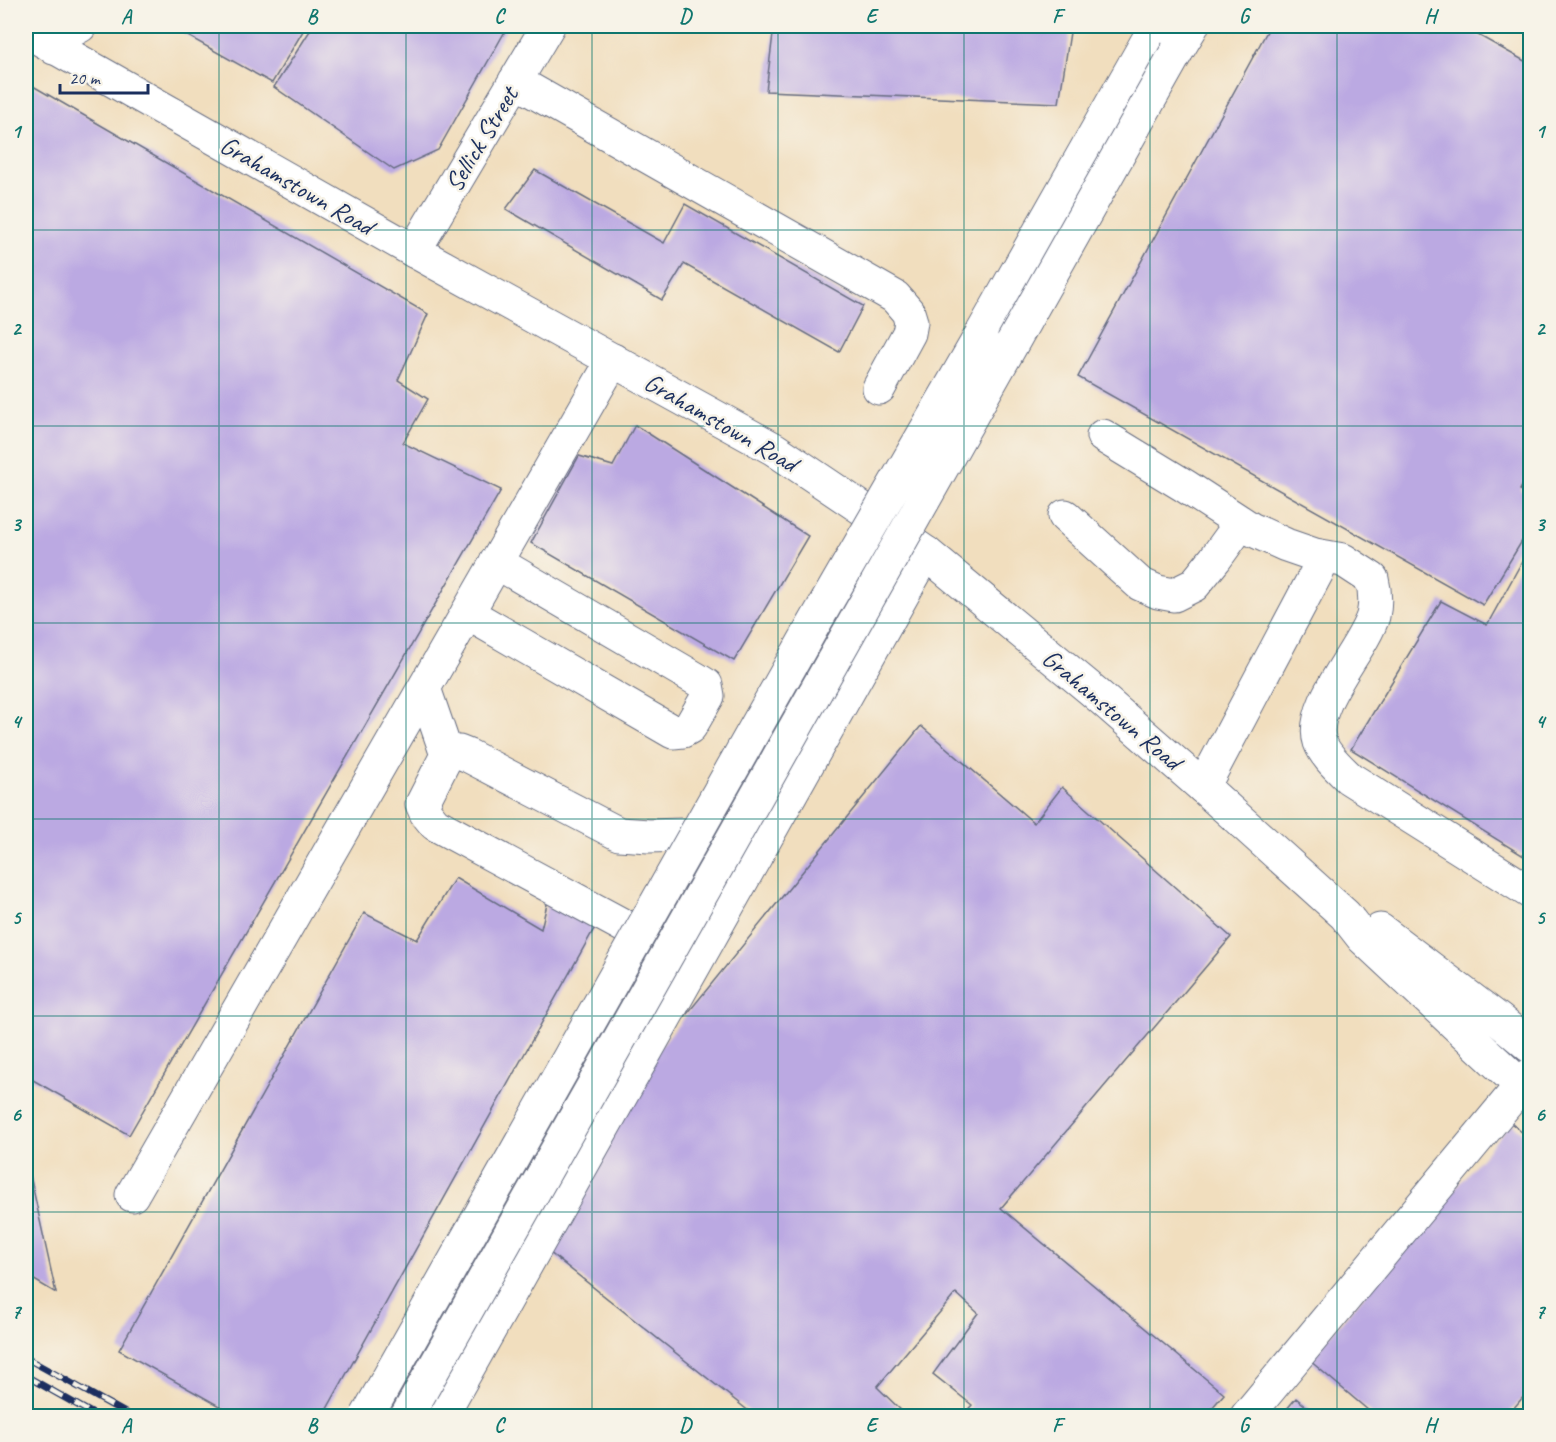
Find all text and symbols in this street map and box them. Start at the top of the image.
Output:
text: A [121,4,133,29]
text: B [307,4,319,29]
text: C [494,4,506,29]
text: D [679,4,693,29]
text: E [866,4,880,29]
text: F [1052,4,1066,29]
text: G [1239,4,1252,29]
text: H [1424,4,1439,29]
scale bar [60,57,148,95]
text: 20 m [69,67,102,89]
street label: Sellick Street [437,79,527,198]
text: 1 [12,119,23,144]
text: 1 [1536,119,1547,144]
street label: Grahamstown Road [214,128,383,245]
text: 2 [12,316,23,341]
text: 2 [1536,316,1547,341]
street label: Grahamstown Road [638,365,807,482]
text: 3 [12,512,23,537]
text: 3 [1536,512,1547,537]
street label: Grahamstown Road [1035,642,1191,780]
text: 4 [12,709,24,734]
text: 4 [1536,709,1548,734]
text: 5 [12,905,23,930]
text: 5 [1536,905,1547,930]
text: 6 [11,1102,22,1127]
text: 6 [1535,1102,1546,1127]
text: 7 [12,1299,23,1324]
text: 7 [1536,1299,1547,1324]
text: A [121,1413,133,1438]
text: B [307,1413,319,1438]
text: C [494,1413,506,1438]
text: D [679,1413,693,1438]
text: E [866,1413,880,1438]
text: F [1052,1413,1066,1438]
text: G [1239,1413,1252,1438]
text: H [1424,1413,1439,1438]

